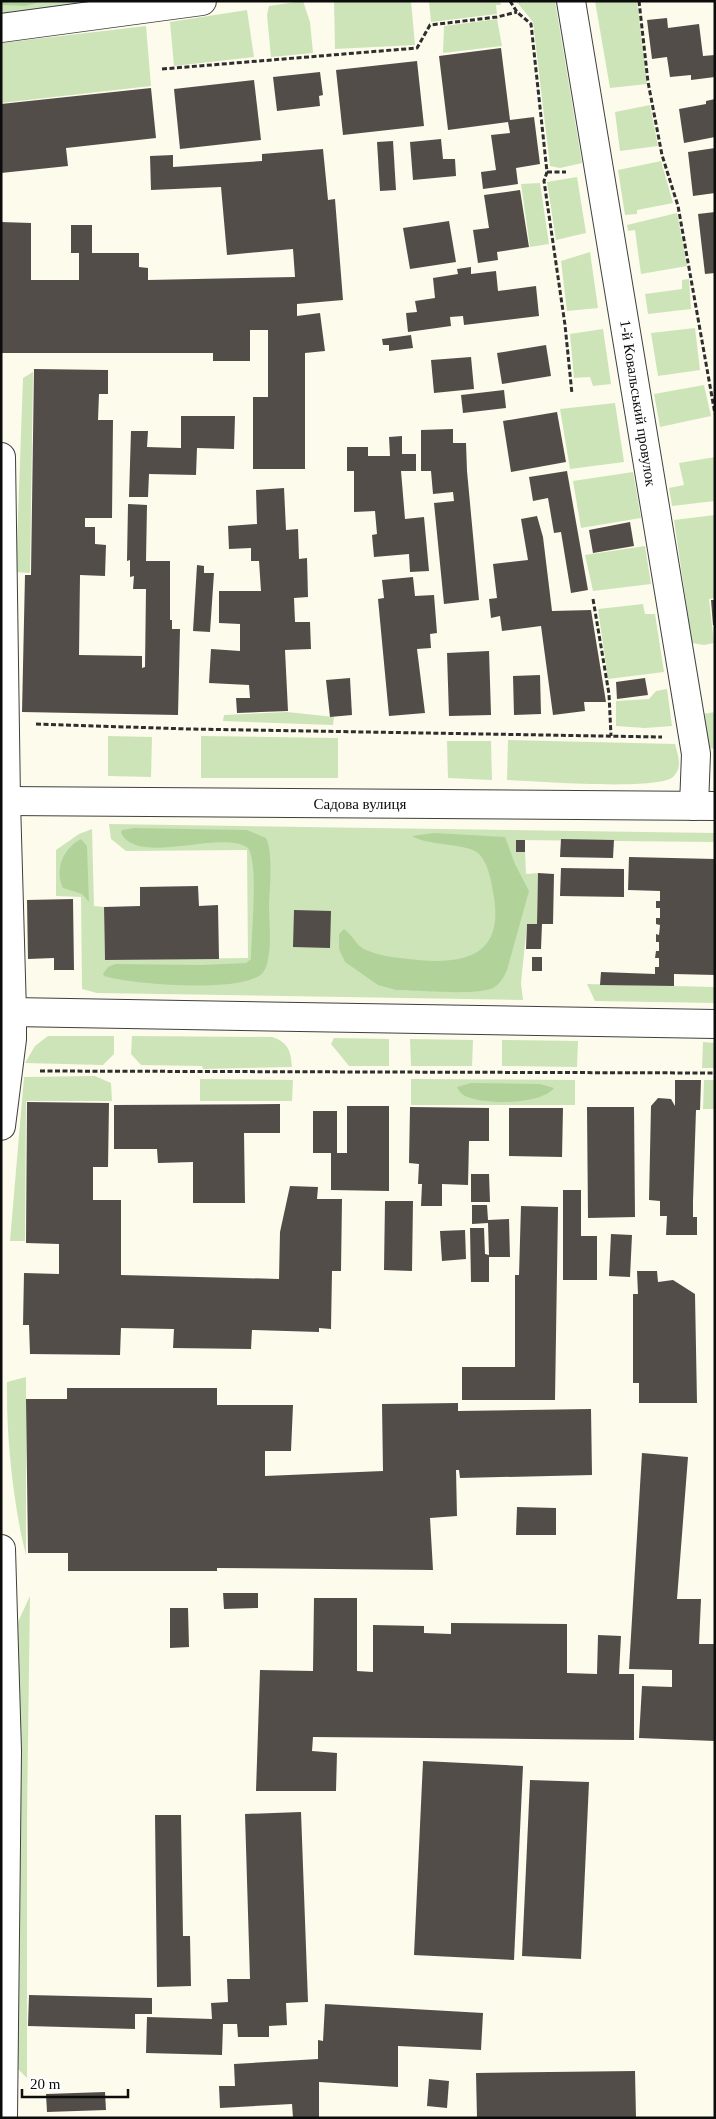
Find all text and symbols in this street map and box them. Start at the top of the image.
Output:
street label: 1-й Ковальський провулок [617,319,659,488]
street label: Садова вулиця [314,796,407,812]
scale bar [22,2066,129,2098]
text: 20 m [30,2076,61,2092]

